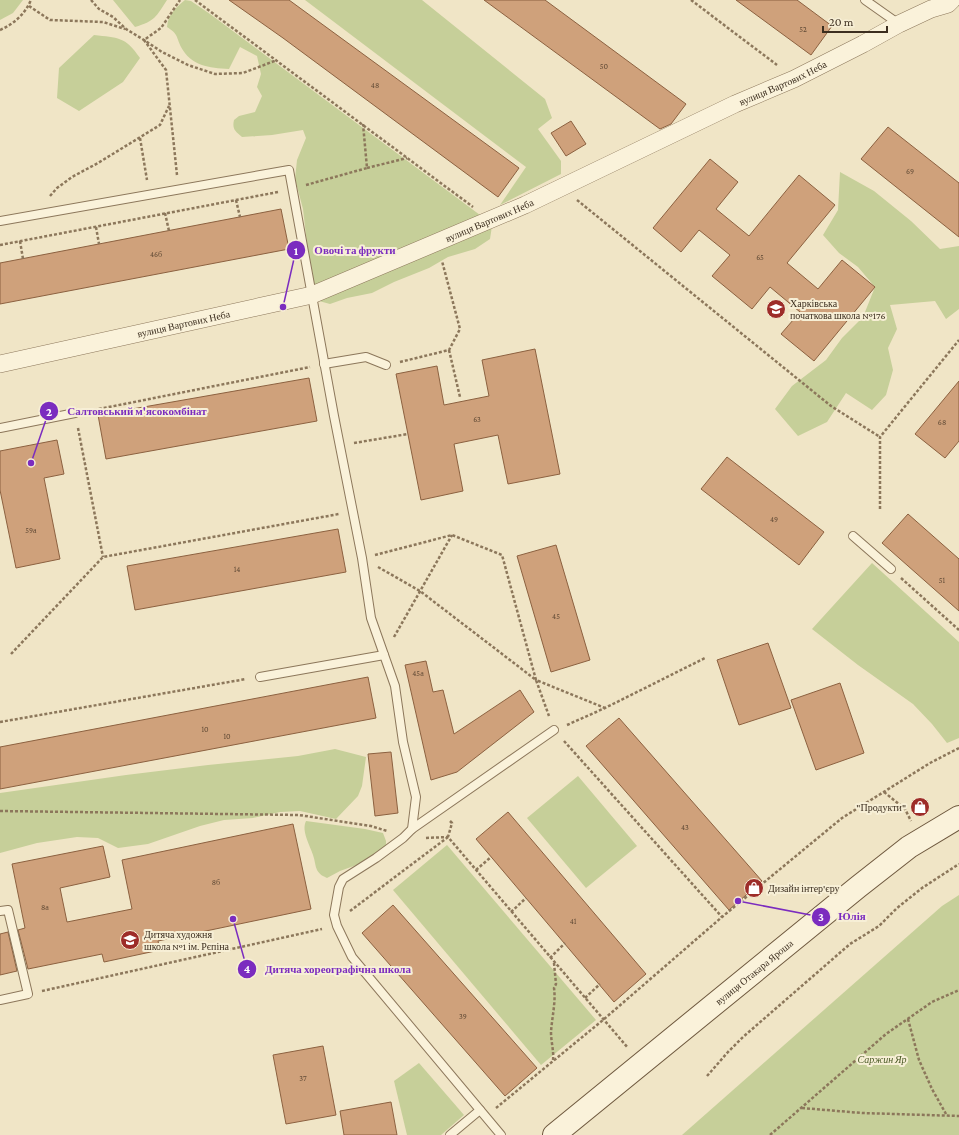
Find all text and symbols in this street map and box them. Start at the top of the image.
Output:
scale bar [823,8,887,34]
text: 20 m [829,15,854,29]
house number: 52 [799,25,807,34]
street label: вулиця Вартових Неба [737,58,829,107]
house number: 50 [600,62,609,71]
house number: 48 [371,81,379,90]
house number: 69 [906,167,914,176]
street label: вулиця Вартових Неба [444,196,536,244]
callout: Овочі та фрукти [286,239,403,262]
text: 1 [294,244,299,258]
text: Овочі та фрукти [314,244,396,256]
house number: 46б [150,250,162,259]
house number: 65 [756,253,764,262]
school or university icon: Харківська початкова школа №176 [765,298,787,320]
place label: Харківська початкова школа №176 [790,298,886,321]
street label: вулиця Вартових Неба [136,308,231,339]
callout: Салтовський м'ясокомбінат [39,400,215,423]
text: 2 [46,405,52,419]
text: Салтовський м'ясокомбінат [67,405,207,417]
house number: 63 [473,415,481,424]
house number: 68 [938,418,946,427]
house number: 49 [770,515,778,524]
house number: 59а [25,526,37,535]
house number: 14 [234,565,240,574]
house number: 51 [939,576,946,585]
house number: 45 [552,612,560,621]
house number: 45а [412,669,424,678]
house number: 10 [201,725,209,734]
house number: 10 [223,732,231,741]
shop icon: "Продукти" [909,796,931,818]
place label: "Продукти" [856,802,906,813]
house number: 43 [681,823,689,832]
shop icon: Дизайн інтер'єру [743,877,765,899]
house number: 8б [212,878,220,887]
place label: Дизайн інтер'єру [768,883,840,894]
house number: 8а [41,903,49,912]
callout: Юлія [811,905,874,928]
text: 3 [818,910,824,924]
text: Юлія [838,910,866,922]
house number: 41 [570,917,577,926]
school or university icon: Дитяча художня школа №1 ім. Рєпіна [119,929,141,951]
place label: Дитяча художня школа №1 ім. Рєпіна [144,929,230,952]
street label: вулиця Отакара Яроша [713,937,795,1007]
callout: Дитяча хореографічна школа [237,957,419,980]
text: 4 [244,962,251,976]
text: Дитяча хореографічна школа [265,963,411,975]
house number: 39 [459,1012,467,1021]
park label: Саржин Яр [857,1054,907,1065]
house number: 37 [299,1074,307,1083]

